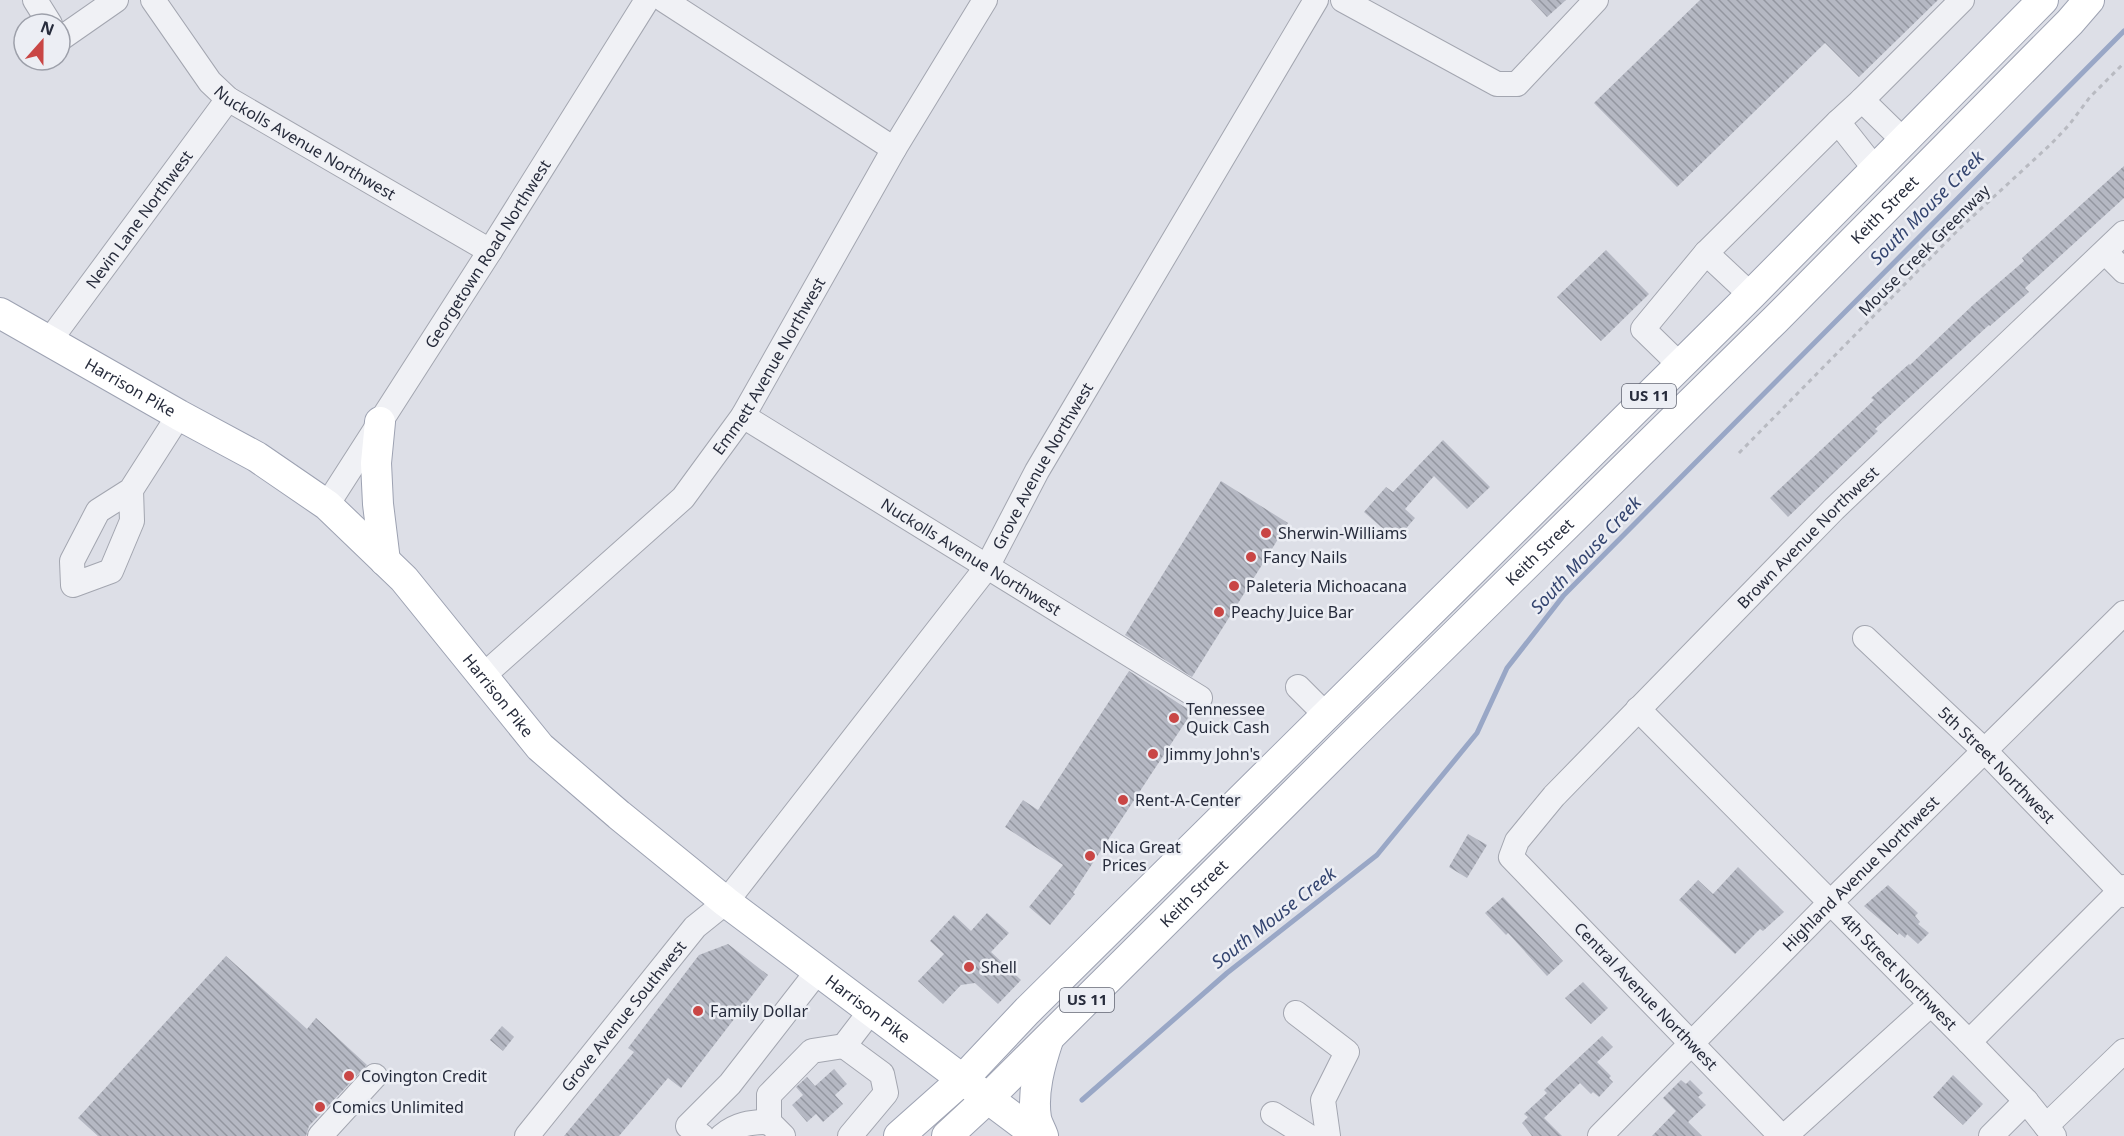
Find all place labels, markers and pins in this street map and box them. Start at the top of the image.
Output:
place label: Sherwin-Williams [1278,522,1407,544]
marker: Sherwin-Williams [1259,526,1273,540]
place label: Fancy Nails [1263,546,1347,568]
marker: Fancy Nails [1244,550,1258,564]
place label: Paleteria Michoacana [1246,575,1407,597]
marker: Paleteria Michoacana [1227,579,1241,593]
place label: Peachy Juice Bar [1231,601,1354,623]
marker: Peachy Juice Bar [1212,605,1226,619]
place label: Tennessee Quick Cash [1186,698,1270,738]
marker: Tennessee Quick Cash [1167,711,1181,725]
place label: Jimmy John's [1163,743,1260,765]
marker: Jimmy John's [1146,747,1160,761]
place label: Rent-A-Center [1135,789,1241,811]
marker: Rent-A-Center [1116,793,1130,807]
place label: Nica Great Prices [1102,836,1181,876]
marker: Nica Great Prices [1083,849,1097,863]
place label: Shell [981,956,1017,978]
marker: Shell [962,960,976,974]
place label: Family Dollar [710,1000,808,1022]
marker: Family Dollar [691,1004,705,1018]
place label: Covington Credit [361,1065,487,1087]
marker: Covington Credit [342,1069,356,1083]
place label: Comics Unlimited [332,1096,464,1118]
marker: Comics Unlimited [313,1100,327,1114]

